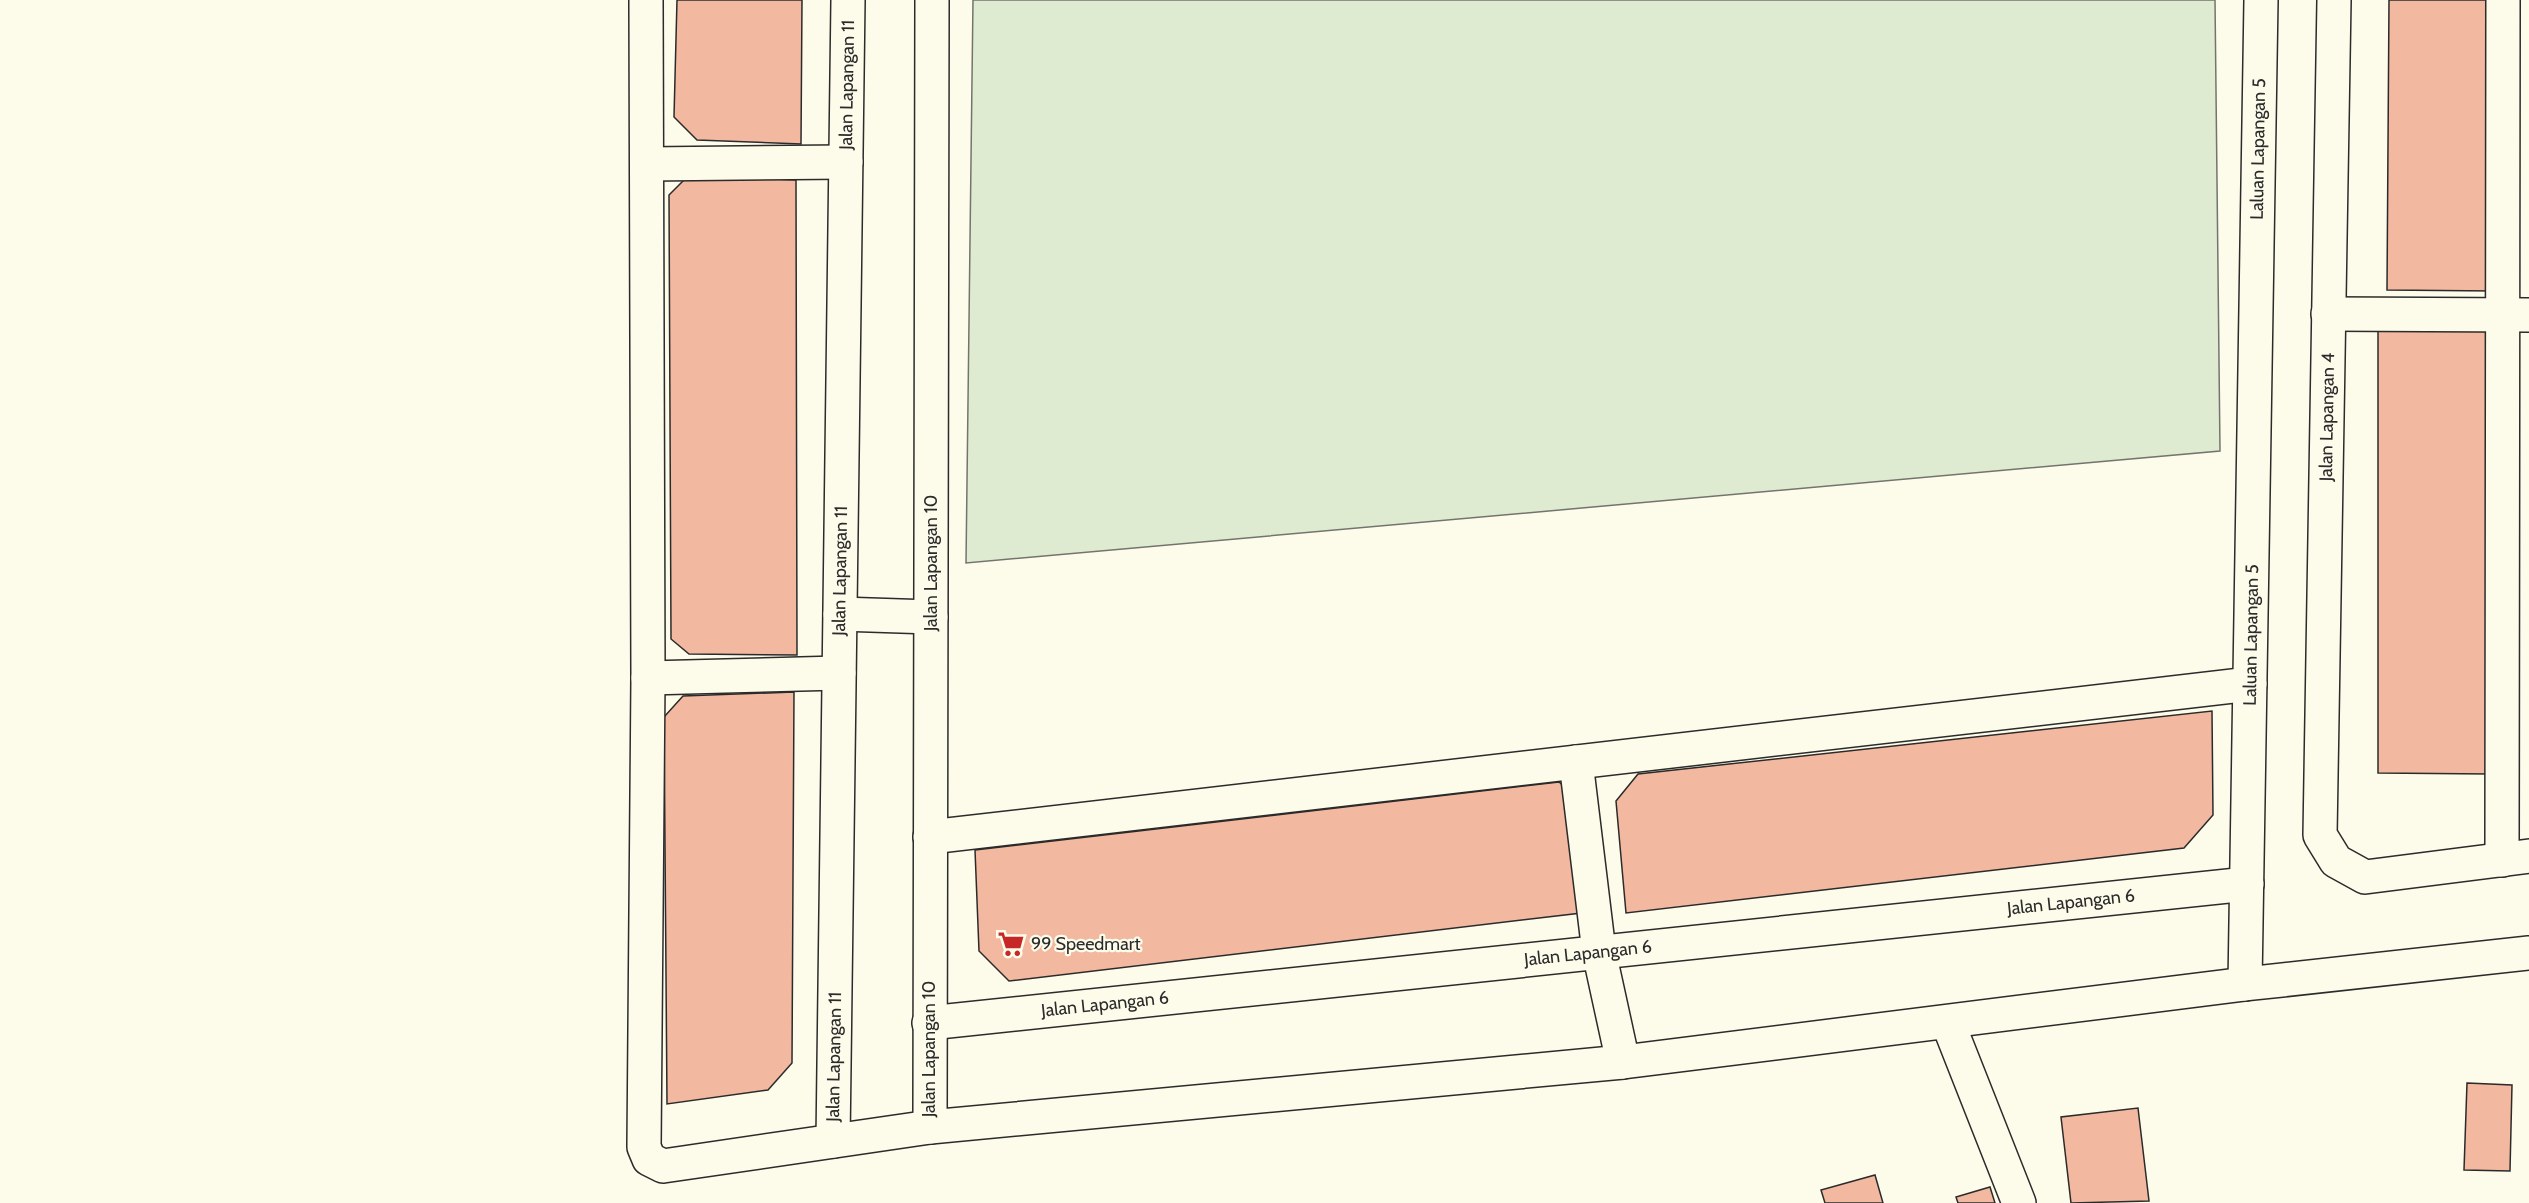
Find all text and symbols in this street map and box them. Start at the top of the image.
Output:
street label: Jalan Lapangan 11 [835,20,859,151]
street label: Laluan Lapangan 5 [2246,78,2270,220]
street label: Jalan Lapangan 4 [2315,353,2339,482]
street label: Jalan Lapangan 10 [920,495,942,632]
street label: Jalan Lapangan 11 [828,506,852,637]
street label: Laluan Lapangan 5 [2239,564,2263,706]
street label: Jalan Lapangan 6 [2005,884,2136,920]
supermarket icon: 99 Speedmart [996,929,1026,959]
place label: 99 Speedmart [1031,933,1141,955]
street label: Jalan Lapangan 6 [1522,935,1653,971]
street label: Jalan Lapangan 10 [918,981,940,1118]
street label: Jalan Lapangan 6 [1039,986,1170,1022]
street label: Jalan Lapangan 11 [822,992,846,1123]

